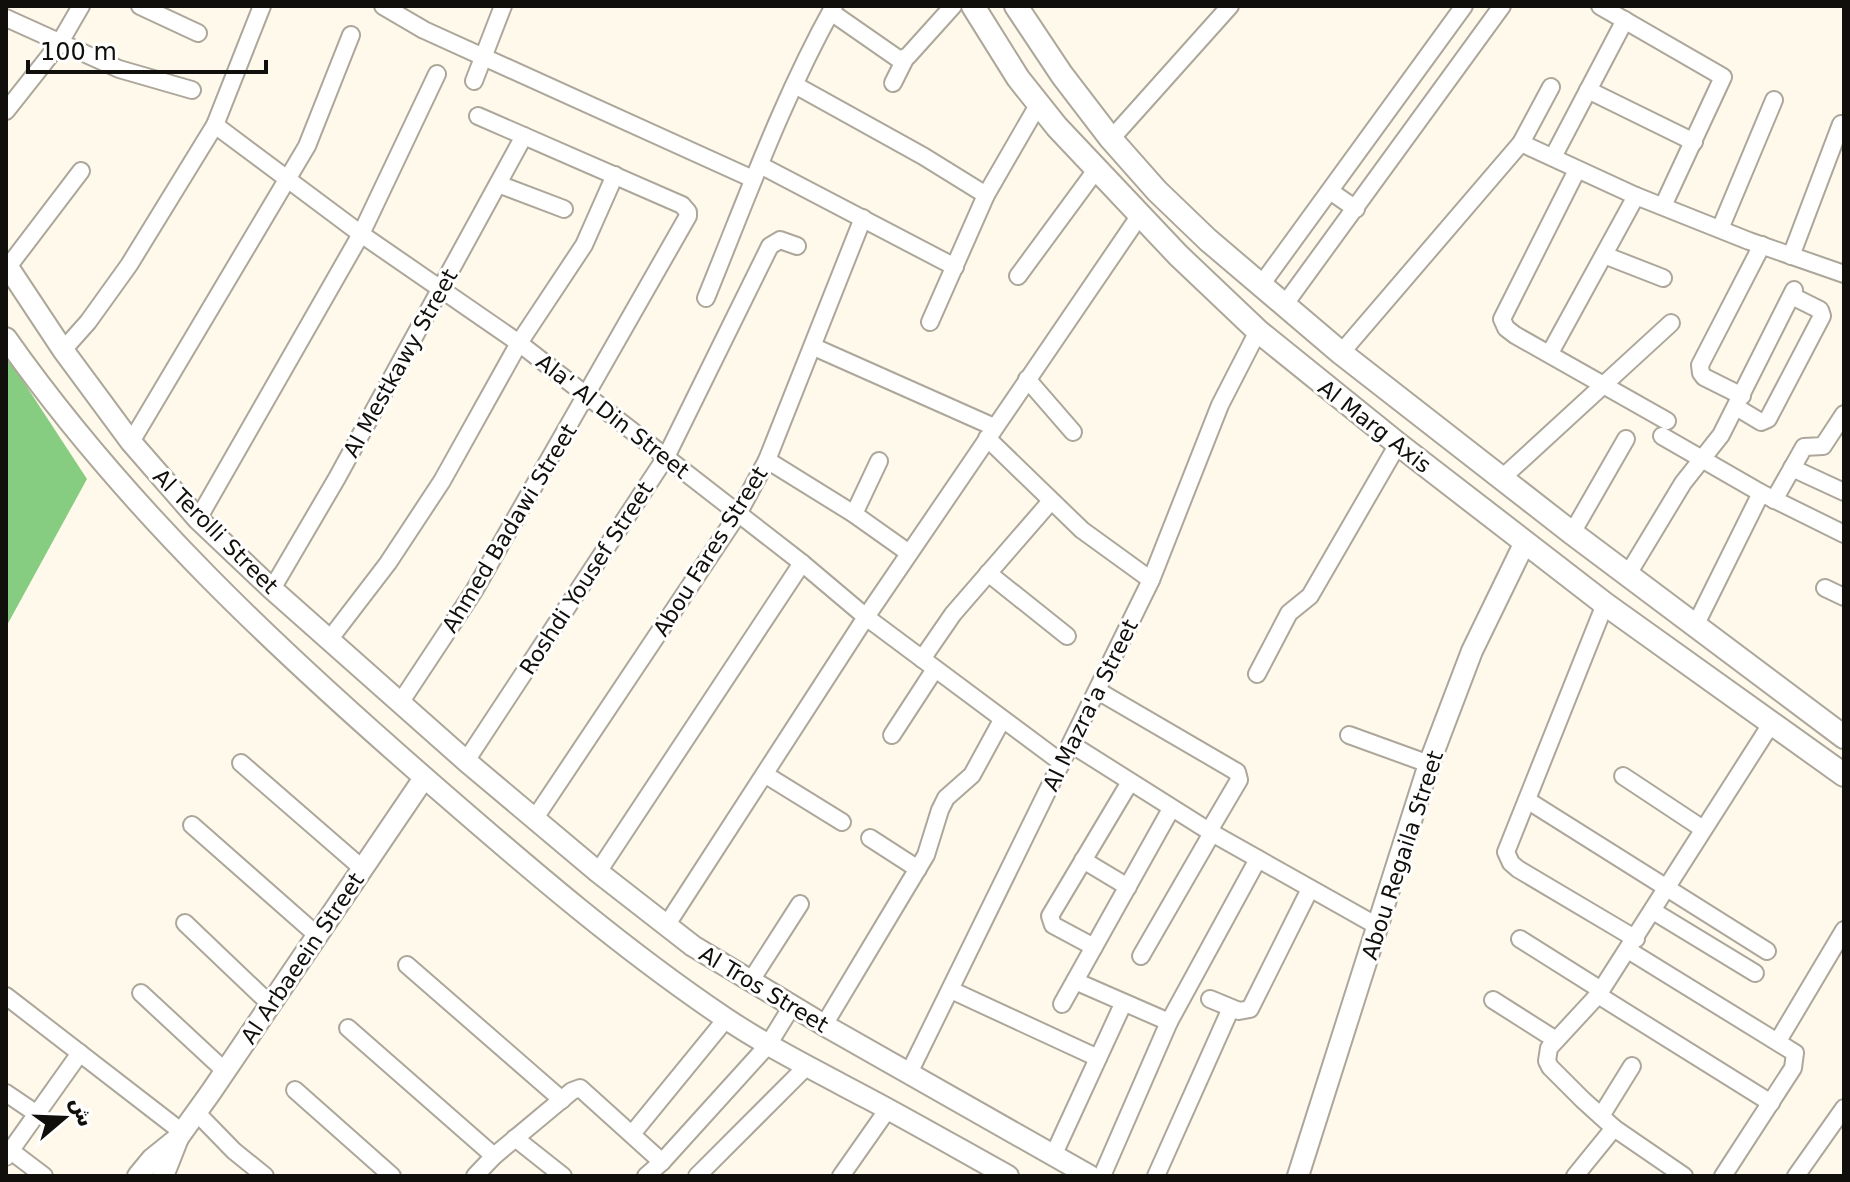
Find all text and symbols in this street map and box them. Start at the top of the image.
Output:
scale bar [28,24,266,74]
text: 100 m [40,38,117,66]
street label: Al Mestkawy Street [338,264,463,462]
street label: Ala' Al Din Street [531,349,694,484]
street label: Al Marg Axis [1313,375,1436,478]
street label: Ahmed Badawi Street [437,419,582,637]
street label: Abou Fares Street [648,462,773,641]
street label: Al Terolli Street [148,464,283,599]
street label: Roshdi Yousef Street [515,477,658,679]
street label: Al Mazra'a Street [1038,615,1143,795]
street label: Abou Regaila Street [1357,747,1448,963]
street label: Al Arbaeein Street [236,868,369,1048]
street label: Al Tros Street [695,941,833,1038]
north arrow [24,1078,104,1158]
text: ش [66,1093,99,1130]

